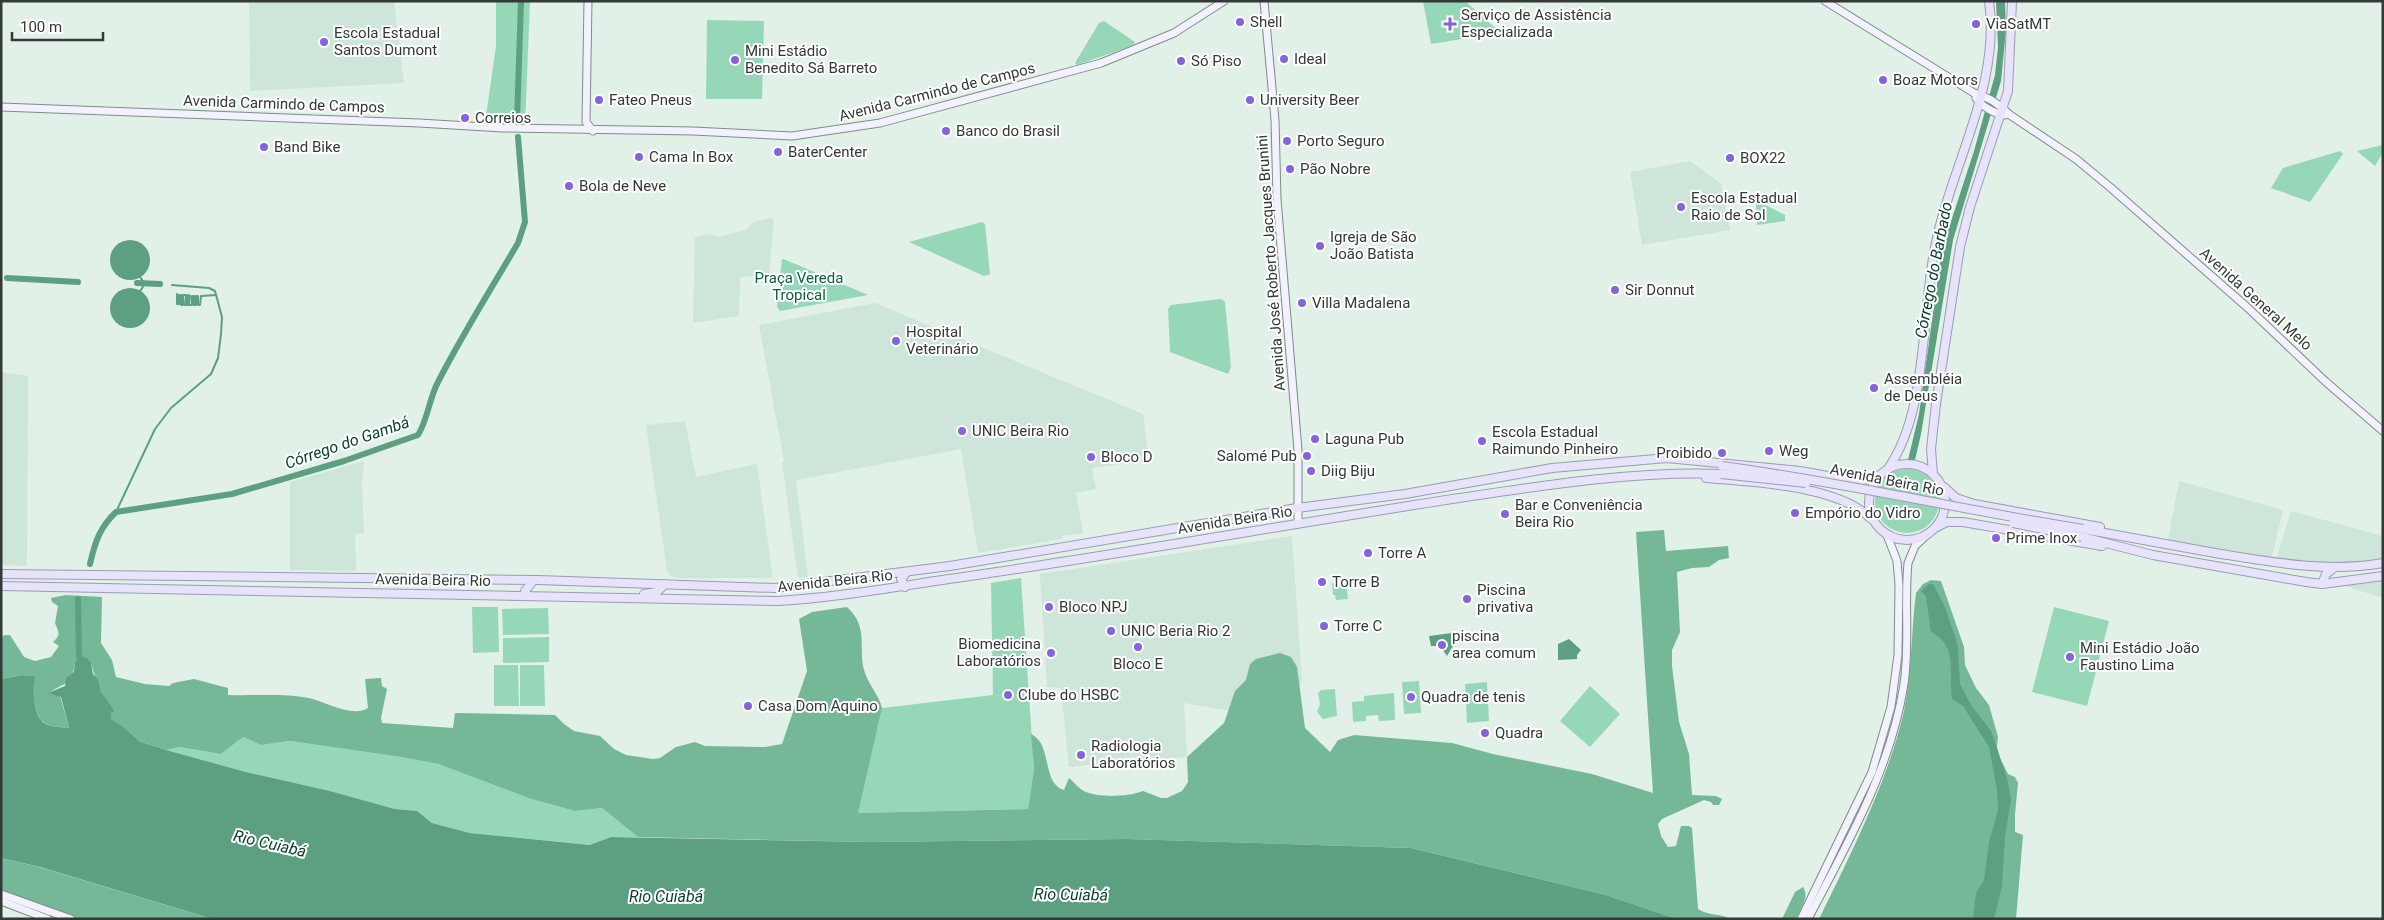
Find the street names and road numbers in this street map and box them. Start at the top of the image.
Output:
street label: Avenida Carmindo de Campos [837,59,1037,125]
street label: Avenida Carmindo de Campos [183,91,385,117]
street label: Avenida José Roberto Jacques Brunini [1253,134,1289,392]
street label: Avenida General Melo [2196,244,2316,354]
street label: Avenida Beira Rio [1828,460,1946,500]
street label: Avenida Beira Rio [1176,502,1294,538]
street label: Avenida Beira Rio [776,566,894,596]
street label: Avenida Beira Rio [375,570,491,590]

